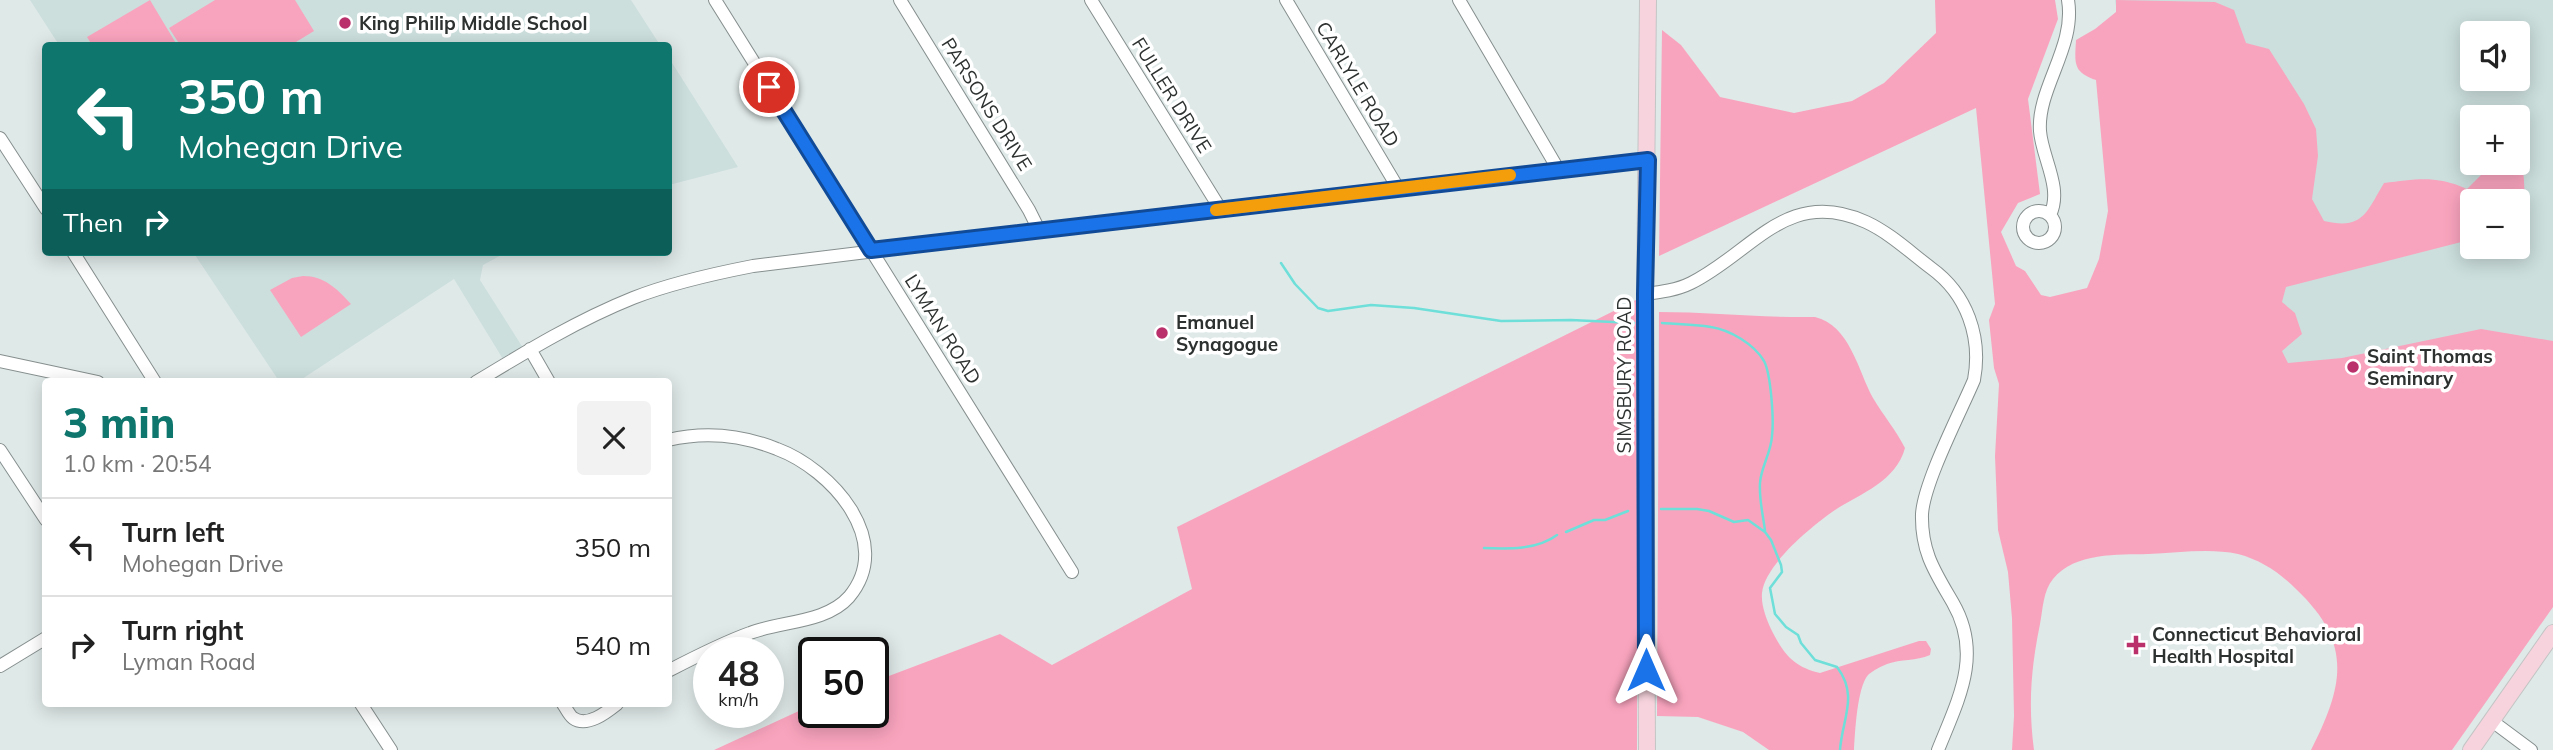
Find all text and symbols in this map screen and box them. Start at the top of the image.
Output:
place label: King Philip Middle School [359,11,587,35]
marker: King Philip Middle School [337,15,353,31]
street label: CARLYLE ROAD [1311,17,1405,151]
map controls [2460,21,2530,259]
button: sound [2460,21,2530,91]
street label: PARSONS DRIVE [936,33,1038,175]
street label: FULLER DRIVE [1127,33,1217,157]
pin [739,57,799,117]
text: 350 m [178,65,324,126]
icon: arrive [750,68,788,106]
icon: left [63,70,154,161]
button: + [2460,105,2530,175]
text: Mohegan Drive [178,126,403,166]
button: − [2460,189,2530,259]
icon: right [137,203,175,241]
text: Then [63,206,123,239]
street label: LYMAN ROAD [900,270,986,388]
street label: SIMSBURY ROAD [1612,297,1636,453]
place label: Emanuel Synagogue [1176,310,1278,356]
marker: Emanuel Synagogue [1154,325,1170,341]
place label: Saint Thomas Seminary [2367,344,2493,390]
marker: Saint Thomas Seminary [2345,359,2361,375]
text: 3 min [63,396,176,449]
button: close [577,401,651,475]
text: 1.0 km · 20:54 [63,449,212,478]
text: Turn left [122,516,224,549]
icon: left [63,528,101,566]
text: 350 m [575,531,651,564]
text: Mohegan Drive [122,549,284,578]
text: Turn right [122,614,243,647]
place label: Connecticut Behavioral Health Hospital [2152,622,2361,668]
icon: right [63,626,101,664]
text: 540 m [575,629,651,662]
position arrow [1609,633,1683,707]
marker: Connecticut Behavioral Health Hospital [2126,635,2146,655]
speed limit sign: 50 [798,637,889,728]
text: Lyman Road [122,647,256,676]
text: 48 [717,651,760,695]
text: km/h [718,688,759,711]

